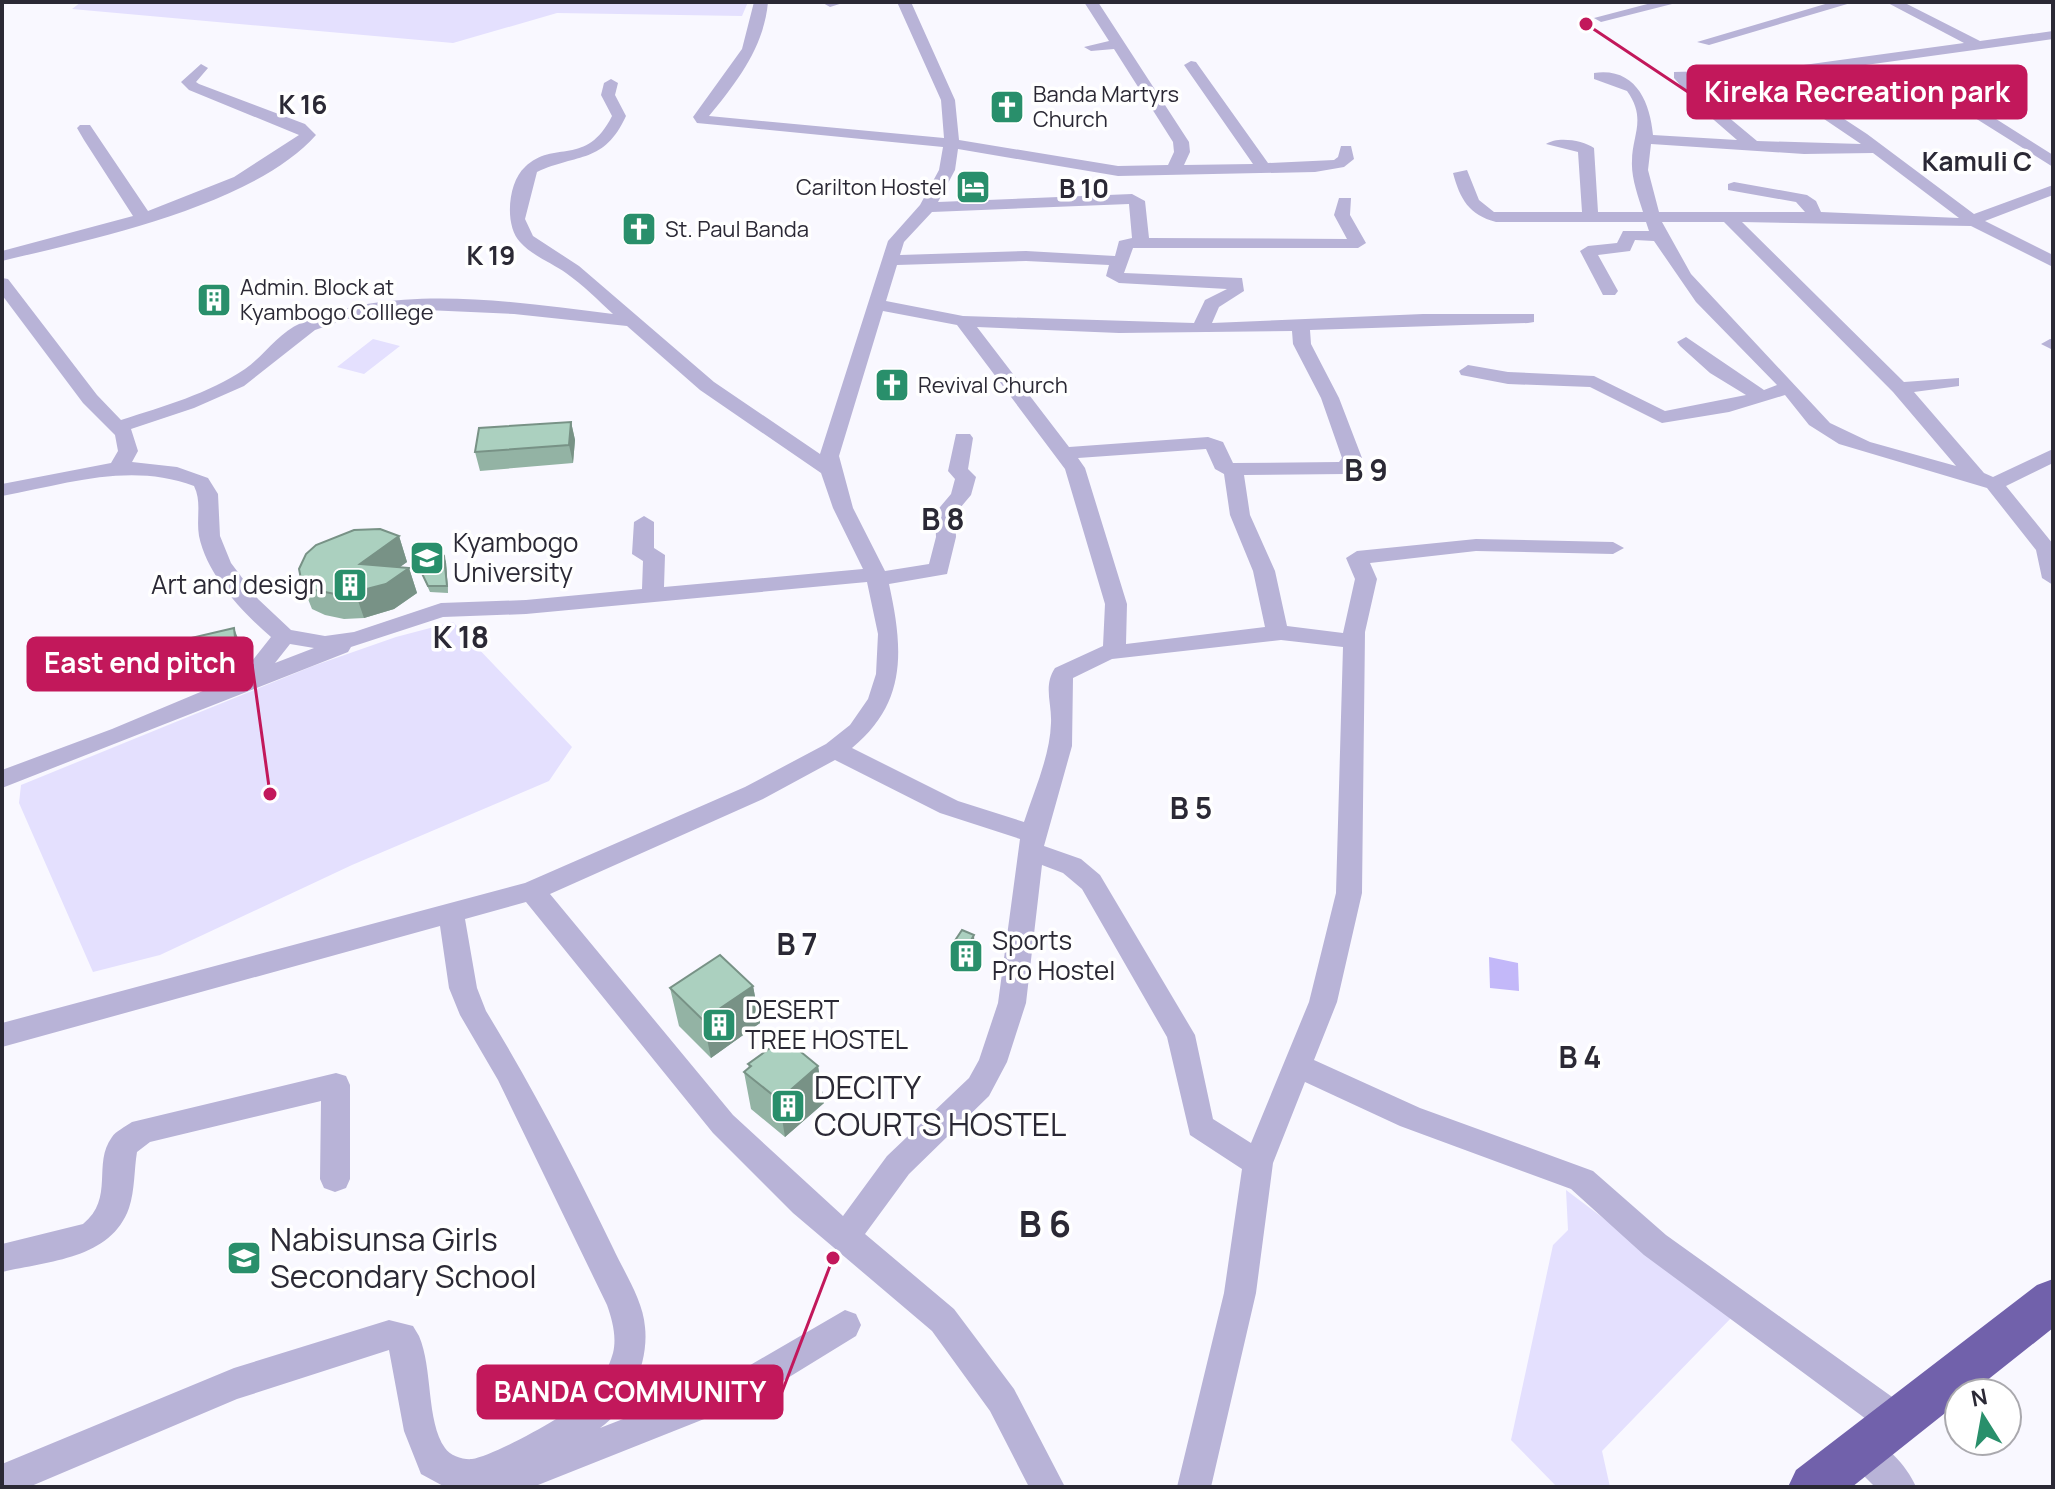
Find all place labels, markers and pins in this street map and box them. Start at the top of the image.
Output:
callout: Kireka Recreation park [1688,66,2026,118]
place label: Banda Martyrs Church [1033,79,1179,134]
church icon: Banda Martyrs Church [988,88,1026,126]
hotel icon: Carilton Hostel [954,168,992,206]
place label: Carilton Hostel [796,172,947,202]
church icon: St. Paul Banda [620,210,658,248]
place label: St. Paul Banda [665,214,809,244]
place label: Admin. Block at Kyambogo Colllege [240,272,434,327]
building icon: Admin. Block at Kyambogo Colllege [195,281,233,319]
church icon: Revival Church [873,366,911,404]
place label: Revival Church [918,370,1068,400]
place label: Kyambogo University [453,524,579,590]
school or university icon: Kyambogo University [408,539,446,577]
place label: Art and design [151,566,324,602]
building icon: Art and design [331,566,369,604]
callout: East end pitch [28,638,252,690]
place label: Sports Pro Hostel [992,922,1115,988]
building icon: Sports Pro Hostel [947,937,985,975]
place label: DESERT TREE HOSTEL [745,991,908,1057]
building icon: DESERT TREE HOSTEL [700,1006,738,1044]
place label: DECITY COURTS HOSTEL [814,1065,1066,1146]
building icon: DECITY COURTS HOSTEL [769,1087,807,1125]
place label: Nabisunsa Girls Secondary School [270,1217,537,1298]
school or university icon: Nabisunsa Girls Secondary School [225,1239,263,1277]
callout: BANDA COMMUNITY [478,1366,782,1418]

